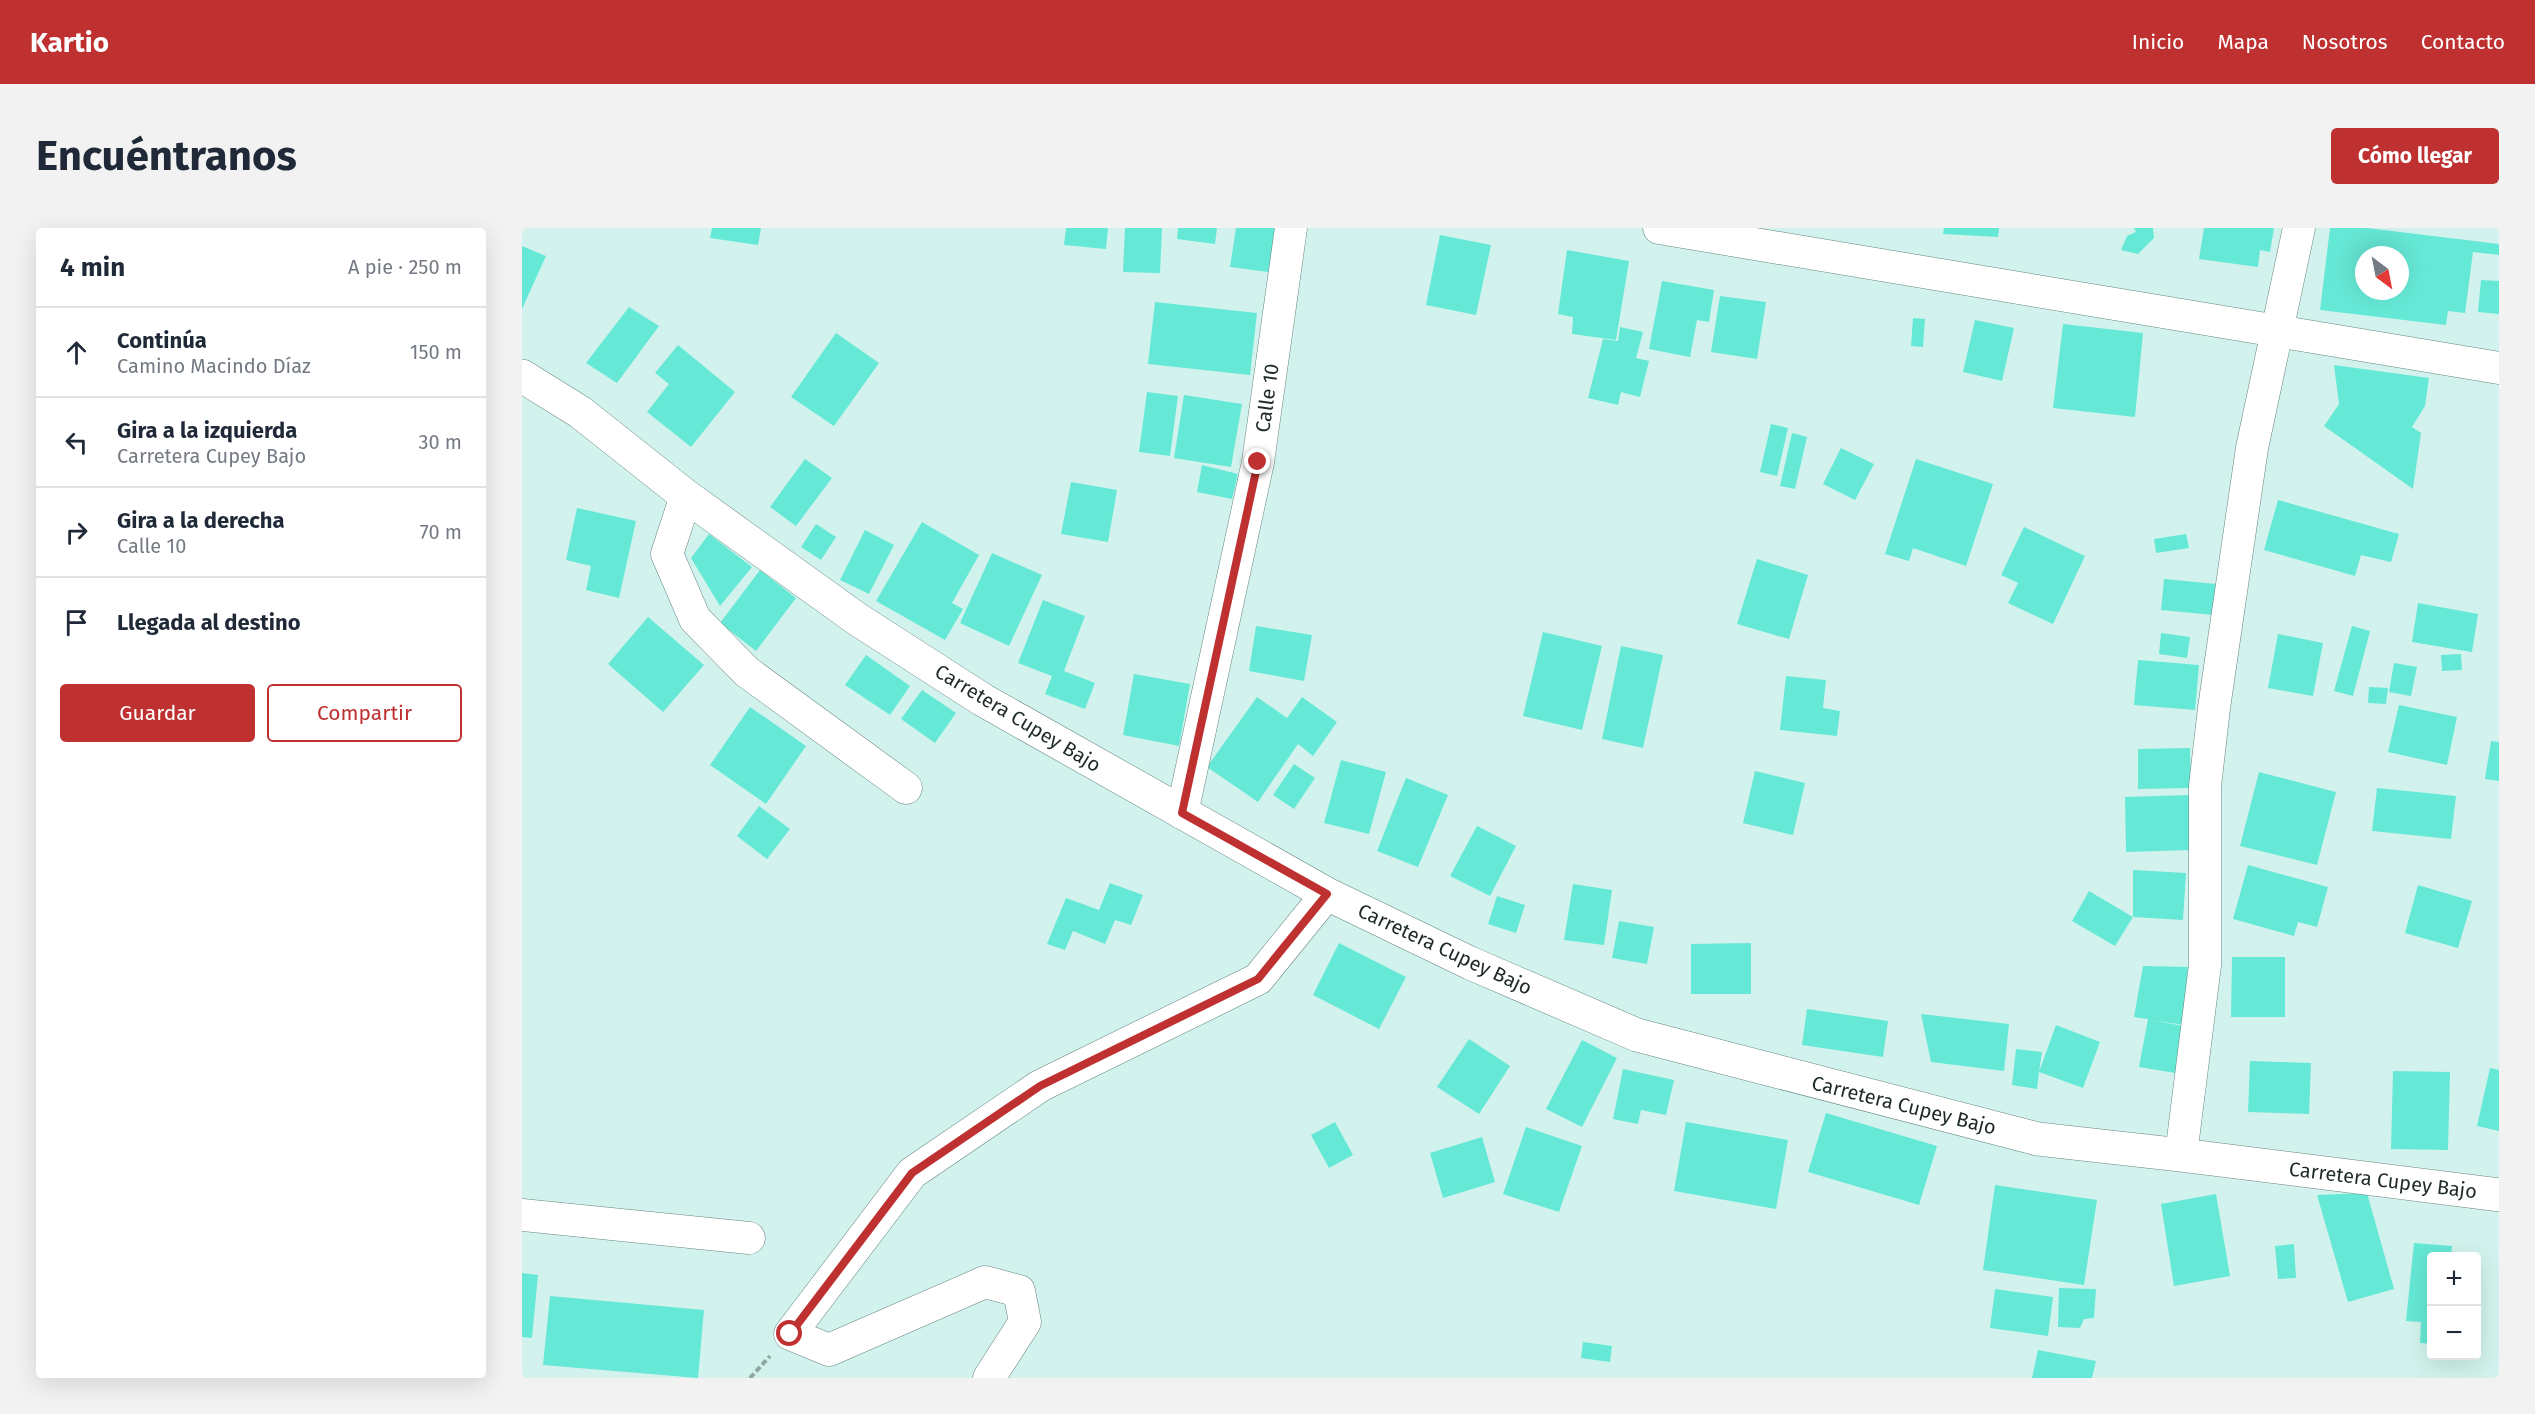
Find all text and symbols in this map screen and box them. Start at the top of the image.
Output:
text: Kartio [30,26,109,59]
text: Inicio [2132,29,2184,55]
text: Mapa [2217,29,2269,55]
text: Nosotros [2302,29,2388,55]
text: Contacto [2421,29,2505,55]
button: Cómo llegar [2331,128,2499,184]
text: Encuéntranos [36,131,297,181]
north arrow [2355,246,2409,300]
text: 4 min [60,252,125,283]
text: A pie · 250 m [348,255,462,279]
text: Continúa [117,327,207,354]
icon: ahead [60,336,93,369]
text: 150 m [410,340,462,364]
text: Camino Macindo Díaz [117,354,311,378]
street label: Calle 10 [1250,362,1284,434]
text: Gira a la izquierda [117,417,297,444]
icon: left [60,426,93,459]
text: 30 m [418,430,462,454]
text: Carretera Cupey Bajo [117,444,306,468]
route end [1244,448,1270,474]
text: Gira a la derecha [117,507,285,534]
icon: right [60,516,93,549]
text: 70 m [420,520,462,544]
text: Calle 10 [117,534,186,558]
icon: arrive [60,606,93,639]
text: Llegada al destino [117,609,301,636]
street label: Carretera Cupey Bajo [931,659,1105,777]
button: Guardar [60,684,255,742]
button: Compartir [267,684,462,742]
street label: Carretera Cupey Bajo [1354,898,1536,1000]
street label: Carretera Cupey Bajo [1809,1070,1999,1140]
street label: Carretera Cupey Bajo [2288,1157,2478,1203]
map controls [2427,1252,2481,1360]
button: + [2427,1252,2481,1306]
button: − [2427,1306,2481,1360]
route start [776,1320,802,1346]

